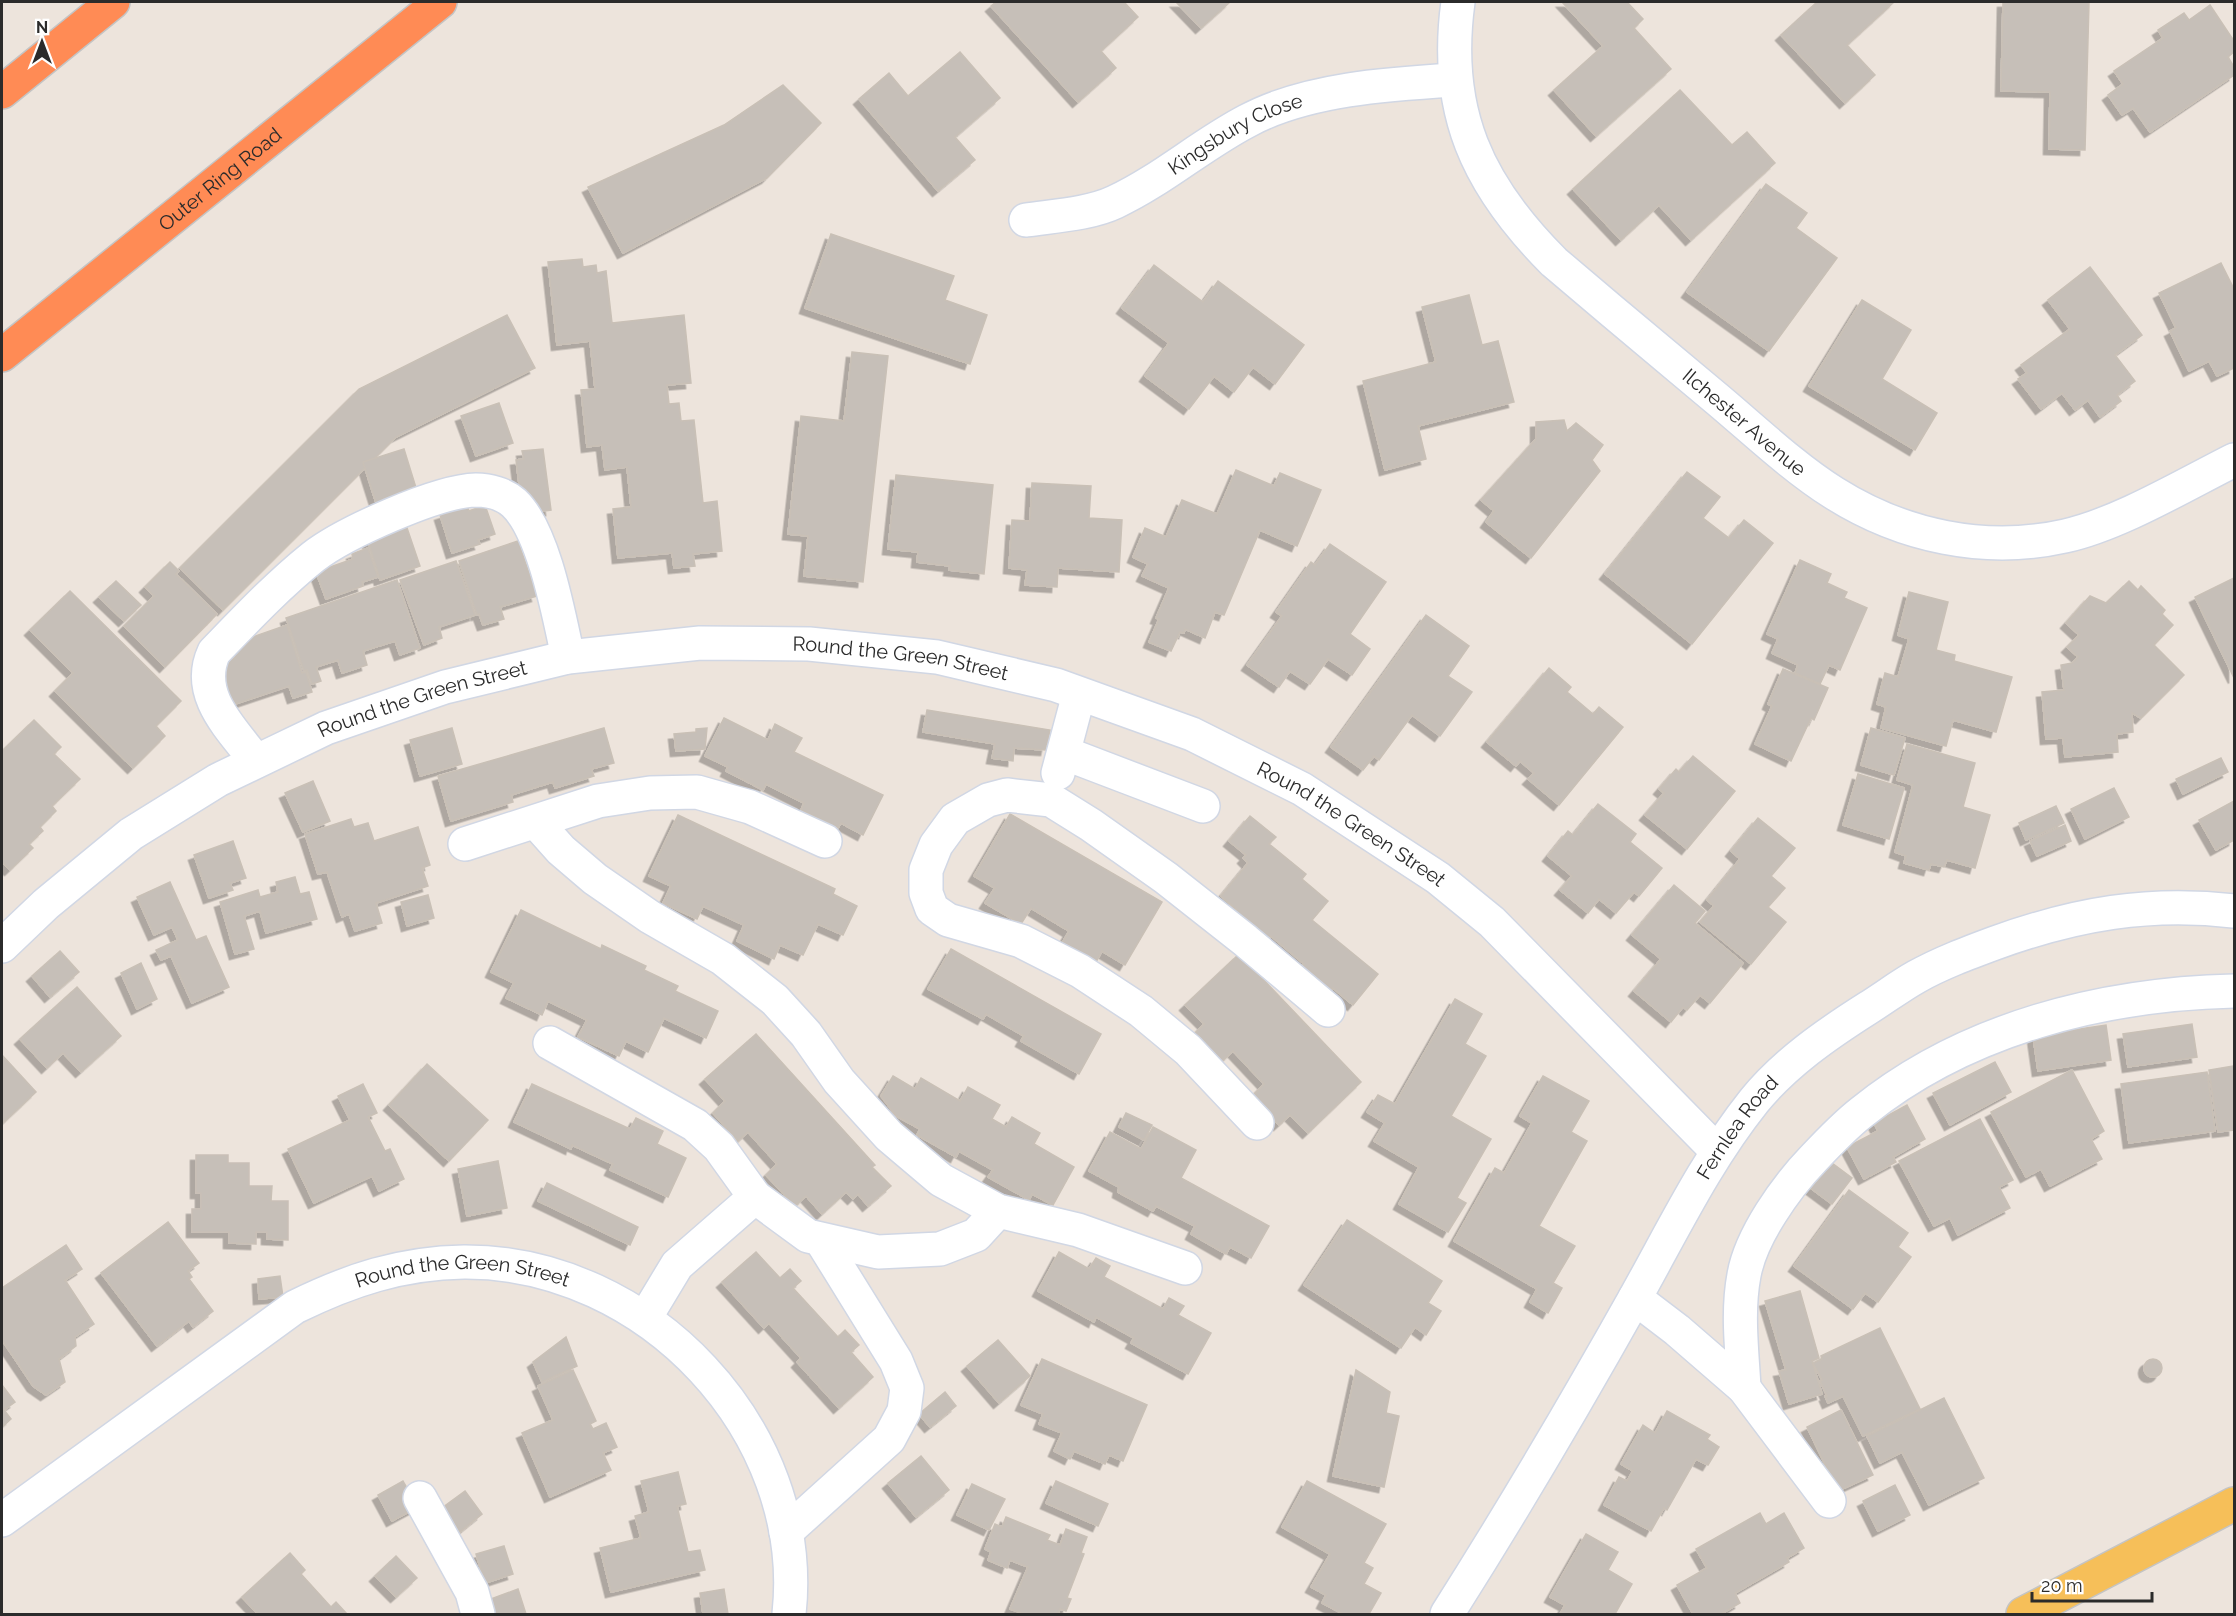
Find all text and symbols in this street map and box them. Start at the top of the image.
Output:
north arrow [12,12,72,72]
text: N [36,18,48,37]
street label: Kingsbury Close [1163,88,1305,180]
street label: Outer Ring Road [154,122,286,236]
street label: Ilchester Avenue [1678,363,1811,481]
street label: Round the Green Street [793,632,1011,685]
street label: Round the Green Street [313,655,530,742]
street label: Round the Green Street [1253,756,1451,892]
street label: Fernlea Road [1692,1070,1783,1184]
street label: Round the Green Street [352,1250,573,1293]
scale bar [2032,1565,2152,1603]
text: 20 m [2041,1575,2083,1596]

